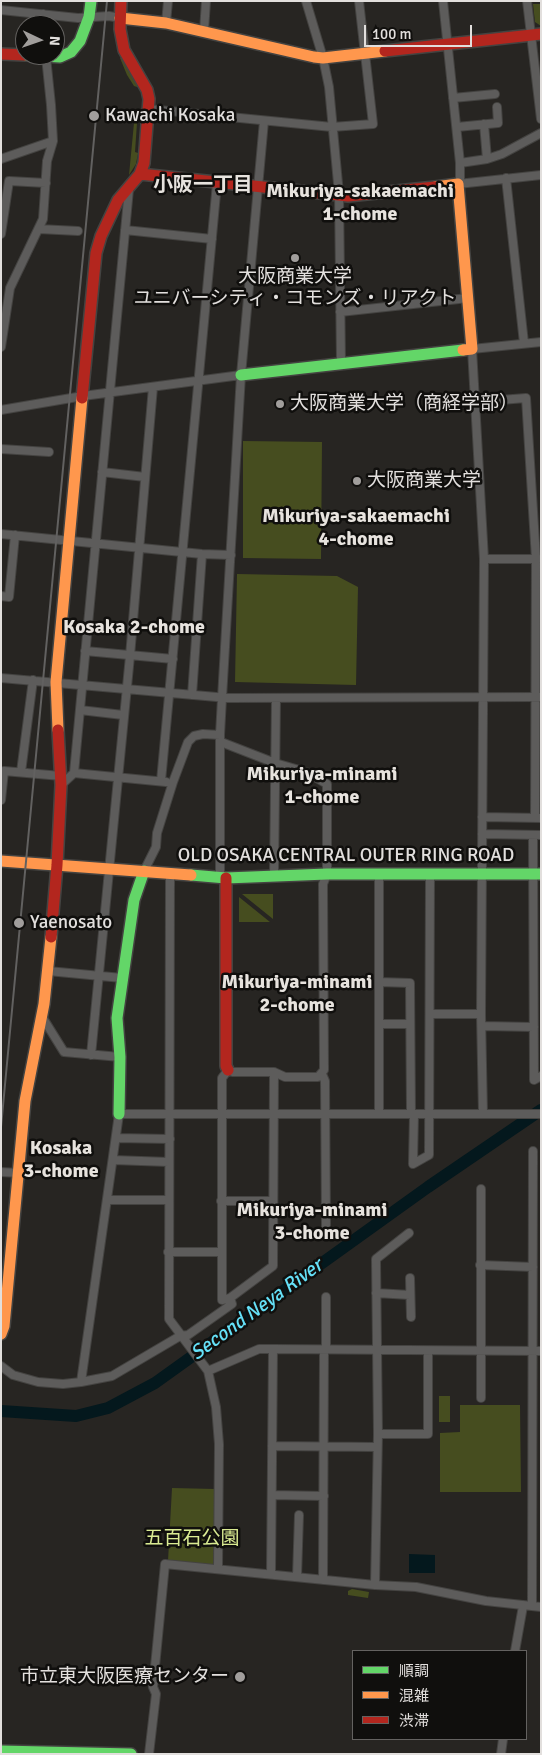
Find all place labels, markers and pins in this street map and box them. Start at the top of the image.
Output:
place label: Kawachi Kosaka [105,105,235,127]
marker: Kawachi Kosaka [87,109,101,123]
marker: 大阪商業大学 ユニバーシティ・コモンズ・リアクト [289,252,301,264]
place label: 大阪商業大学 ユニバーシティ・コモンズ・リアクト [134,266,456,310]
place label: 大阪商業大学（商経学部） [290,393,518,415]
marker: 大阪商業大学（商経学部） [274,398,286,410]
place label: 大阪商業大学 [367,470,481,492]
marker: 大阪商業大学 [351,475,363,487]
place label: Yaenosato [30,912,112,934]
marker: Yaenosato [12,916,26,930]
place label: 市立東大阪医療センター [20,1666,229,1688]
marker: 市立東大阪医療センター [233,1670,247,1684]

